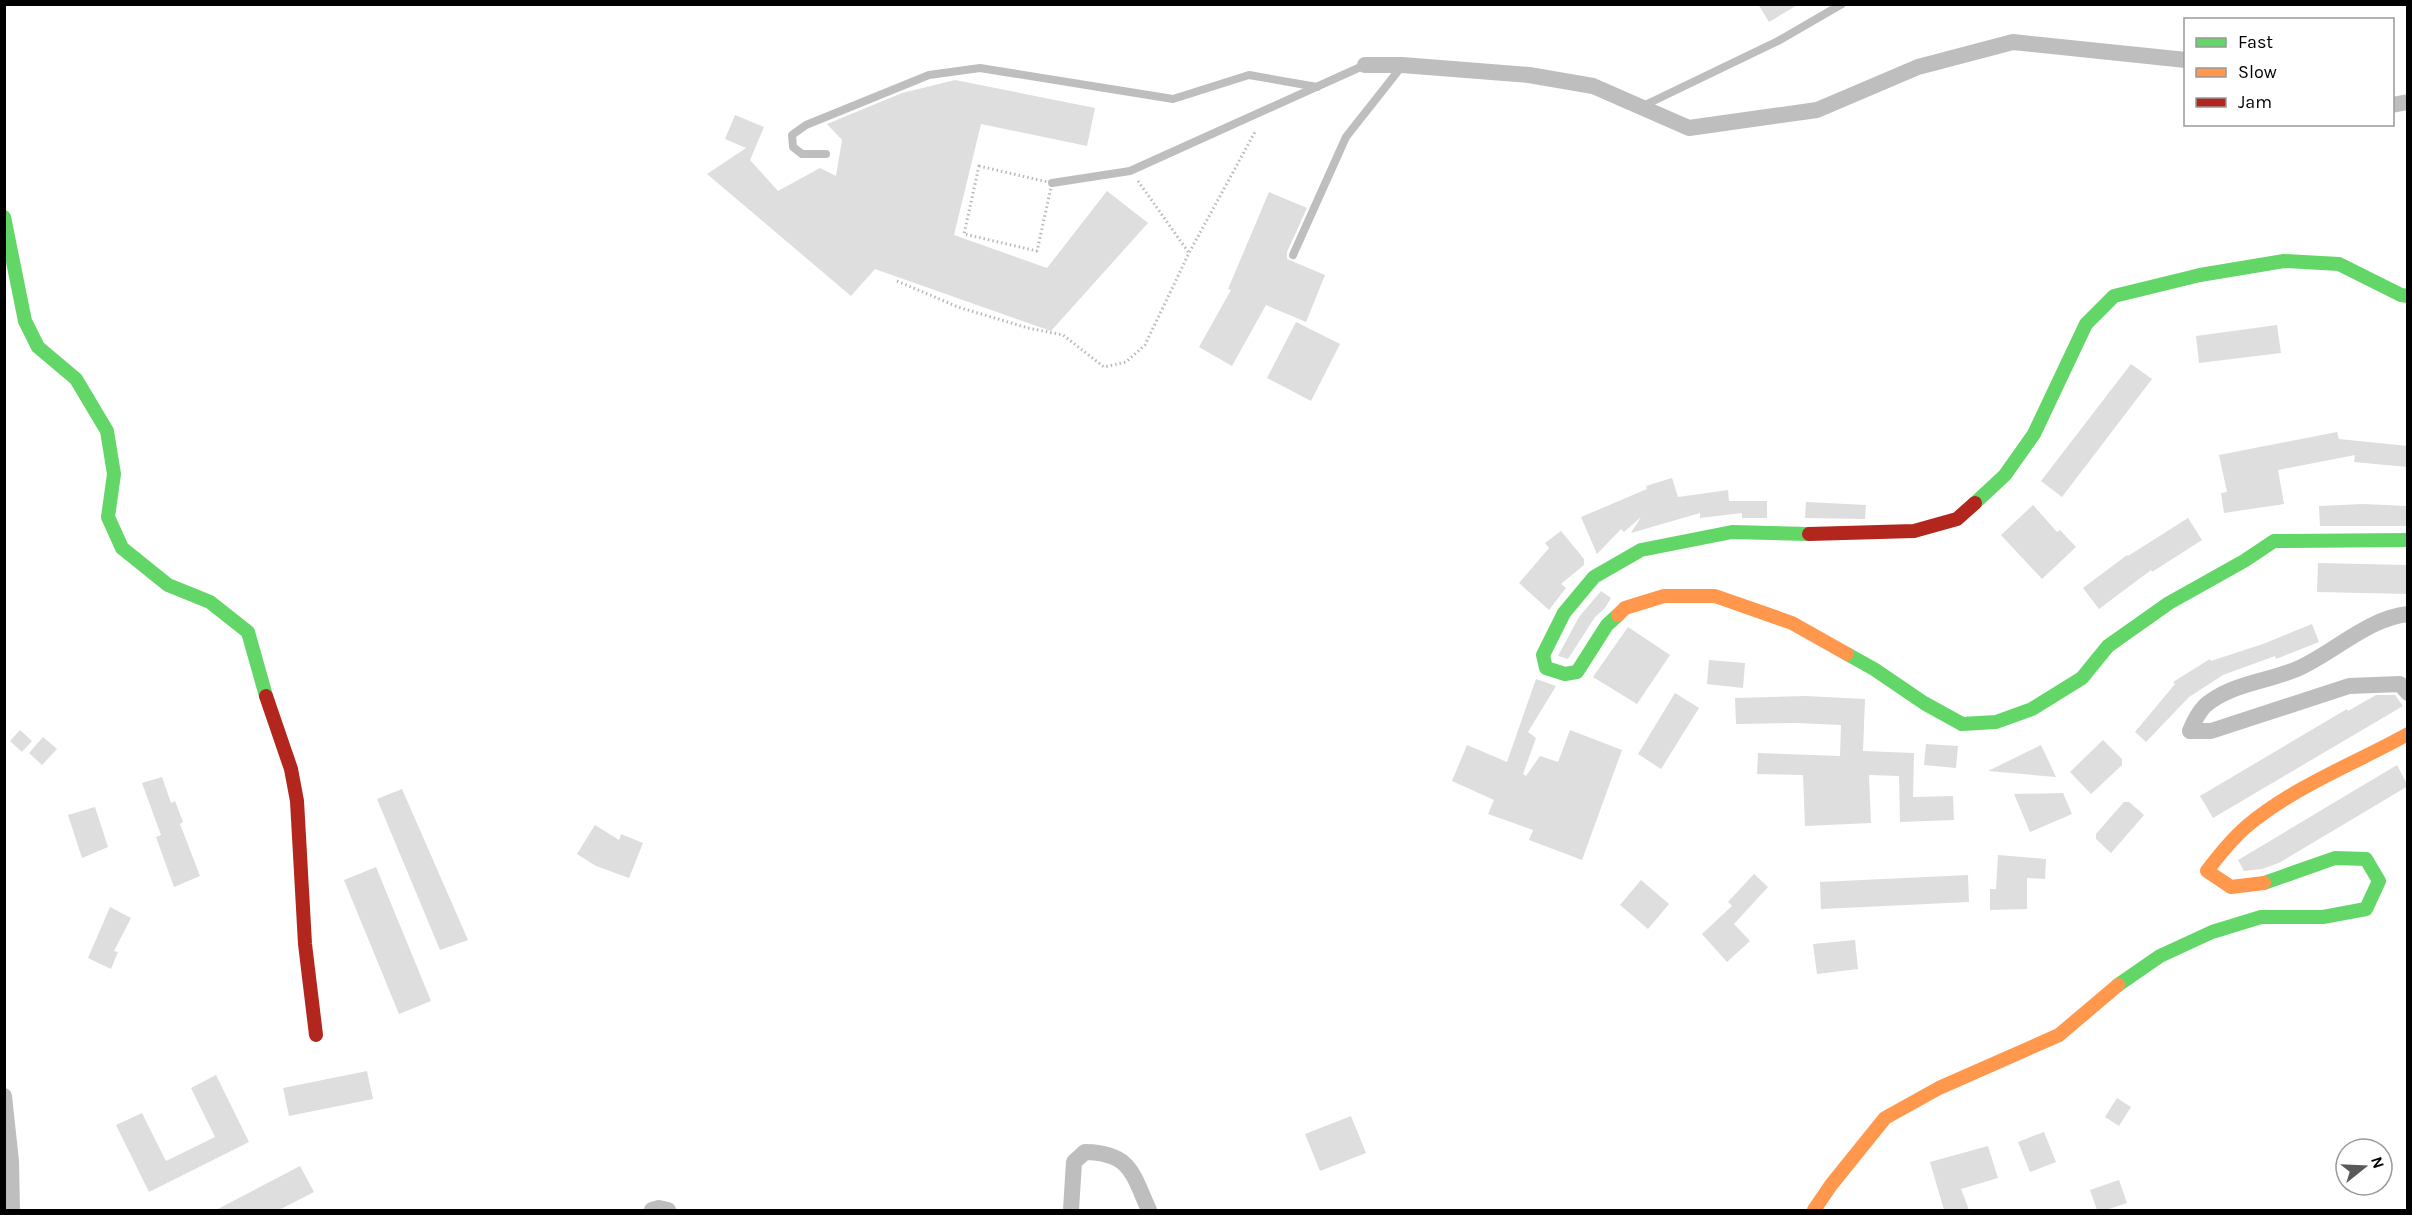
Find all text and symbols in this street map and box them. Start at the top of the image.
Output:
legend [2184,18,2394,126]
text: Fast [2238,31,2273,53]
text: Slow [2238,61,2277,83]
text: Jam [2238,91,2272,113]
north arrow [2334,1137,2394,1197]
text: N [2367,1154,2389,1171]

